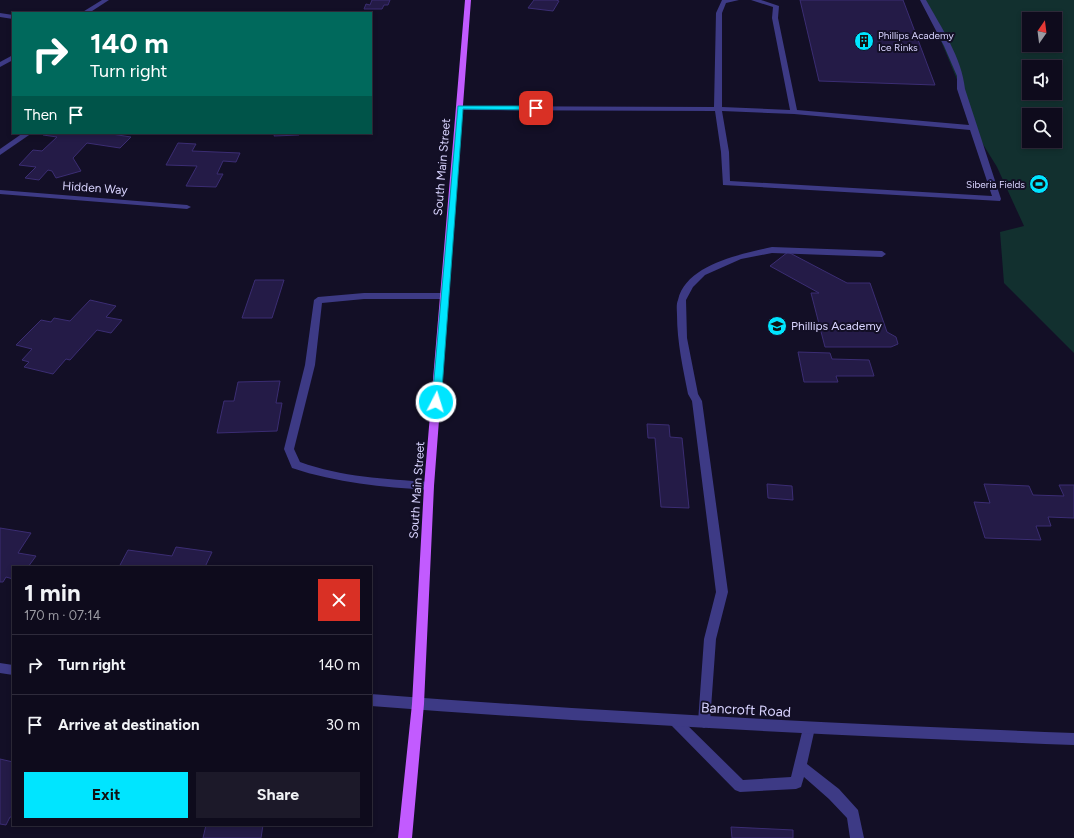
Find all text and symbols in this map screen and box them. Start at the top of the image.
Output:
north arrow [1022,12,1062,52]
map controls [1022,12,1062,148]
text: 140 m [90,26,169,60]
icon: right [24,28,76,80]
place label: Phillips Academy Ice Rinks [878,29,954,54]
building icon: Phillips Academy Ice Rinks [853,30,875,52]
text: Turn right [90,60,167,82]
button: sound [1022,60,1062,100]
pin [519,91,553,125]
icon: arrive [525,97,547,119]
icon: arrive [65,104,87,126]
text: Then [24,106,57,124]
button: search [1022,108,1062,148]
street label: South Main Street [431,117,453,216]
sports icon: Siberia Fields [1028,173,1050,195]
place label: Siberia Fields [966,178,1025,191]
street label: Hidden Way [62,179,129,197]
school or university icon: Phillips Academy [766,315,788,337]
place label: Phillips Academy [791,319,883,333]
position arrow [415,381,457,423]
street label: South Main Street [407,440,427,539]
text: 1 min [24,578,81,607]
button: close [318,579,360,621]
text: 170 m · 07:14 [24,608,101,623]
icon: right [24,654,46,676]
text: Turn right [58,656,126,674]
text: 140 m [318,656,360,674]
street label: Bancroft Road [701,699,791,721]
icon: arrive [24,714,46,736]
text: Arrive at destination [58,716,199,734]
text: 30 m [326,716,360,734]
button: Exit [24,772,188,818]
button: Share [196,772,360,818]

